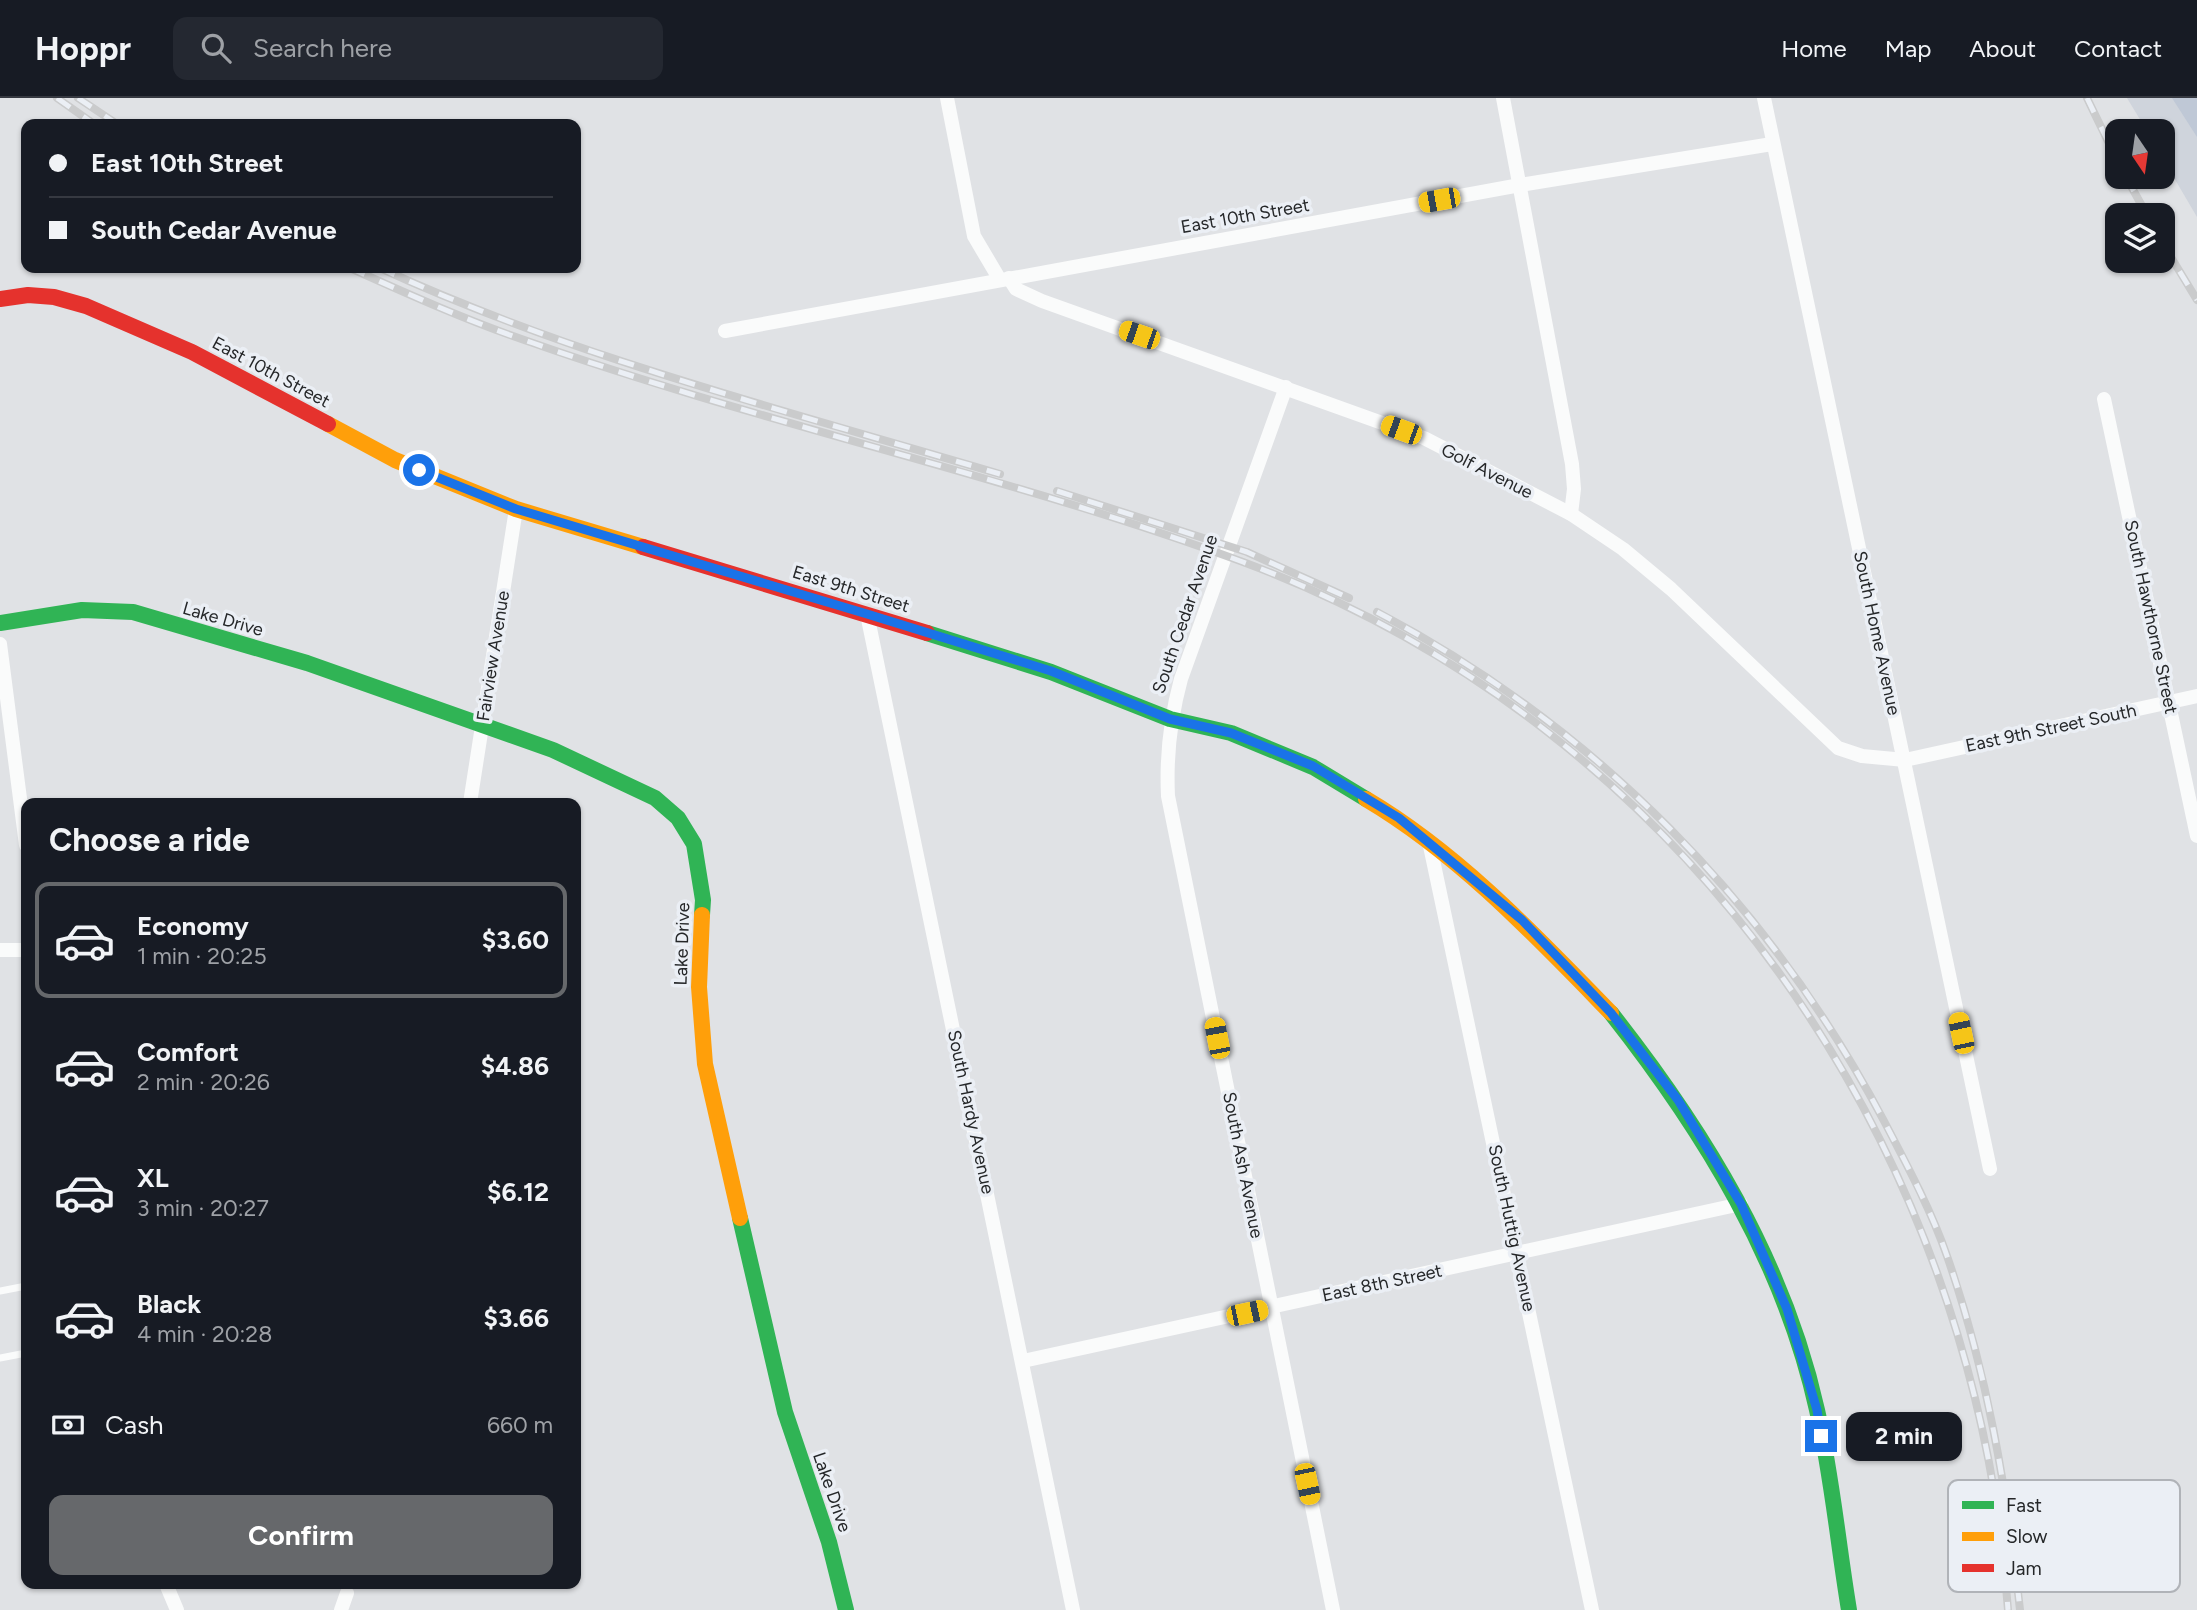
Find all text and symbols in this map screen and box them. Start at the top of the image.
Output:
search box [173,17,663,80]
text: Hoppr [35,29,131,68]
icon: search [197,29,235,67]
text: Search here [253,32,392,64]
text: Home [1781,34,1847,63]
text: Map [1885,34,1931,63]
text: About [1969,34,2036,63]
text: Contact [2074,34,2162,63]
north arrow [2105,119,2175,189]
map controls [2105,119,2175,273]
text: East 10th Street [91,147,284,179]
car [1417,186,1462,214]
street label: East 10th Street [1179,194,1311,238]
button: layers [2105,203,2175,273]
text: South Cedar Avenue [91,214,337,246]
car [1116,318,1163,352]
street label: East 10th Street [208,332,334,412]
car [1378,413,1425,447]
street label: Golf Avenue [1437,438,1537,504]
route start [403,454,435,486]
street label: South Hawthorne Street [2120,518,2182,716]
street label: South Cedar Avenue [1147,531,1223,696]
street label: South Home Avenue [1849,549,1905,717]
street label: East 9th Street [790,561,912,617]
street label: Fairview Avenue [472,589,514,723]
street label: Lake Drive [180,597,266,641]
street label: East 9th Street South [1964,699,2138,757]
text: Choose a ride [49,821,250,859]
street label: Lake Drive [670,902,694,986]
icon: car [53,909,116,972]
text: Economy [137,910,249,942]
text: $3.60 [482,924,549,956]
text: 1 min · 20:25 [137,942,267,970]
car [1947,1010,1976,1056]
car [1203,1015,1232,1061]
street label: South Hardy Avenue [943,1028,999,1196]
icon: car [53,1035,116,1098]
text: Comfort [137,1036,239,1068]
text: $4.86 [481,1050,549,1082]
text: 2 min · 20:26 [137,1068,270,1096]
street label: South Ash Avenue [1218,1090,1268,1240]
street label: South Huttig Avenue [1484,1143,1540,1314]
icon: car [53,1161,116,1224]
text: XL [137,1162,169,1194]
text: $6.12 [487,1176,549,1208]
text: 3 min · 20:27 [137,1194,269,1222]
street label: East 8th Street [1320,1259,1444,1306]
icon: car [53,1287,116,1350]
text: Black [137,1288,201,1320]
car [1225,1298,1270,1328]
text: $3.66 [484,1302,549,1334]
text: 4 min · 20:28 [137,1320,272,1348]
icon: cash [49,1406,87,1444]
text: Cash [105,1409,164,1441]
text: 660 m [487,1411,553,1439]
callout: 2 min [1846,1412,1961,1460]
route end [1805,1420,1837,1452]
text: 2 min [1875,1422,1933,1450]
street label: Lake Drive [808,1449,856,1535]
car [1293,1461,1322,1507]
legend [1948,1480,2180,1592]
text: Fast [2006,1494,2042,1517]
button: Confirm [49,1495,553,1575]
text: Slow [2006,1525,2048,1548]
text: Jam [2006,1557,2042,1580]

